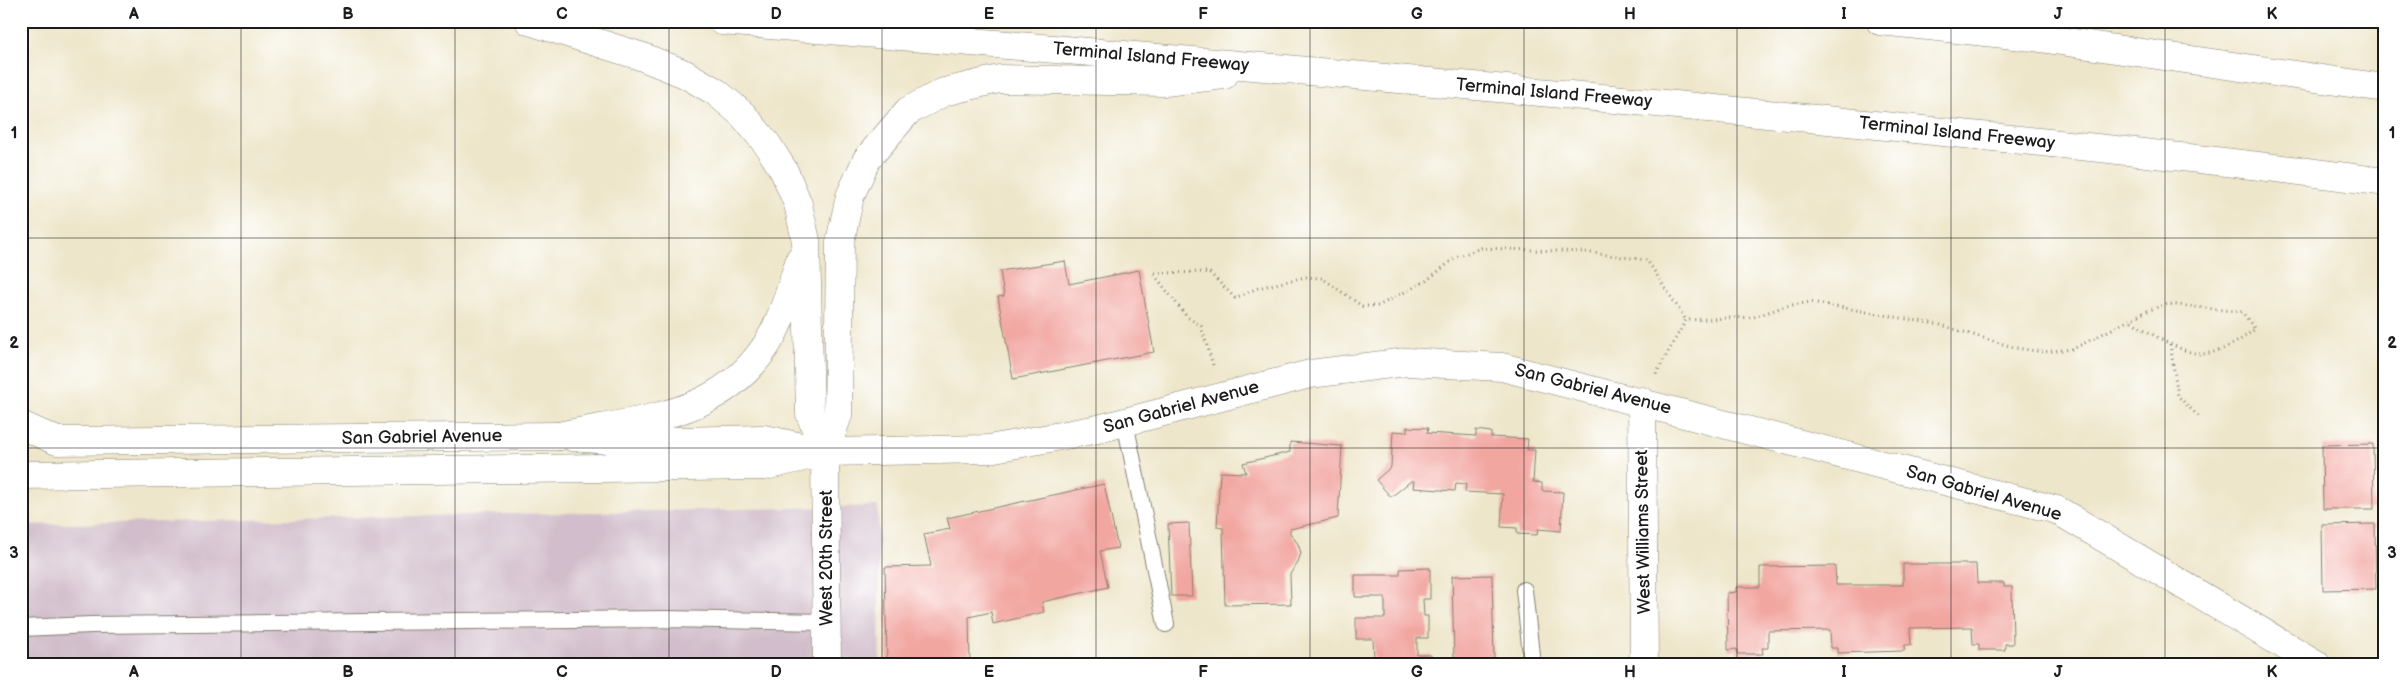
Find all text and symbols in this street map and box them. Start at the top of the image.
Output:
text: A [128,5,139,24]
text: B [342,5,354,24]
text: C [556,5,568,24]
text: D [770,5,782,24]
text: E [984,5,994,24]
text: F [1198,5,1208,24]
text: G [1411,5,1423,24]
text: H [1624,5,1636,24]
text: I [1841,5,1847,24]
text: J [2054,5,2063,24]
text: K [2267,5,2278,24]
street label: Terminal Island Freeway [1052,38,1251,76]
street label: Terminal Island Freeway [1455,74,1654,112]
street label: Terminal Island Freeway [1858,112,2057,154]
text: 1 [11,124,17,143]
text: 1 [2389,124,2395,143]
text: 2 [9,334,19,353]
text: 2 [2387,334,2397,353]
street label: San Gabriel Avenue [1513,359,1674,419]
street label: San Gabriel Avenue [1101,376,1262,438]
street label: San Gabriel Avenue [342,425,503,449]
street label: West Williams Street [1631,449,1655,614]
street label: San Gabriel Avenue [1904,461,2064,525]
street label: West 20th Street [816,490,837,626]
text: 3 [9,544,19,563]
text: 3 [2387,544,2397,563]
text: A [128,663,139,682]
text: B [342,663,354,682]
text: C [556,663,568,682]
text: D [770,663,782,682]
text: E [984,663,994,682]
text: F [1198,663,1208,682]
text: G [1411,663,1423,682]
text: H [1624,663,1636,682]
text: I [1841,663,1847,682]
text: J [2054,663,2063,682]
text: K [2267,663,2278,682]

